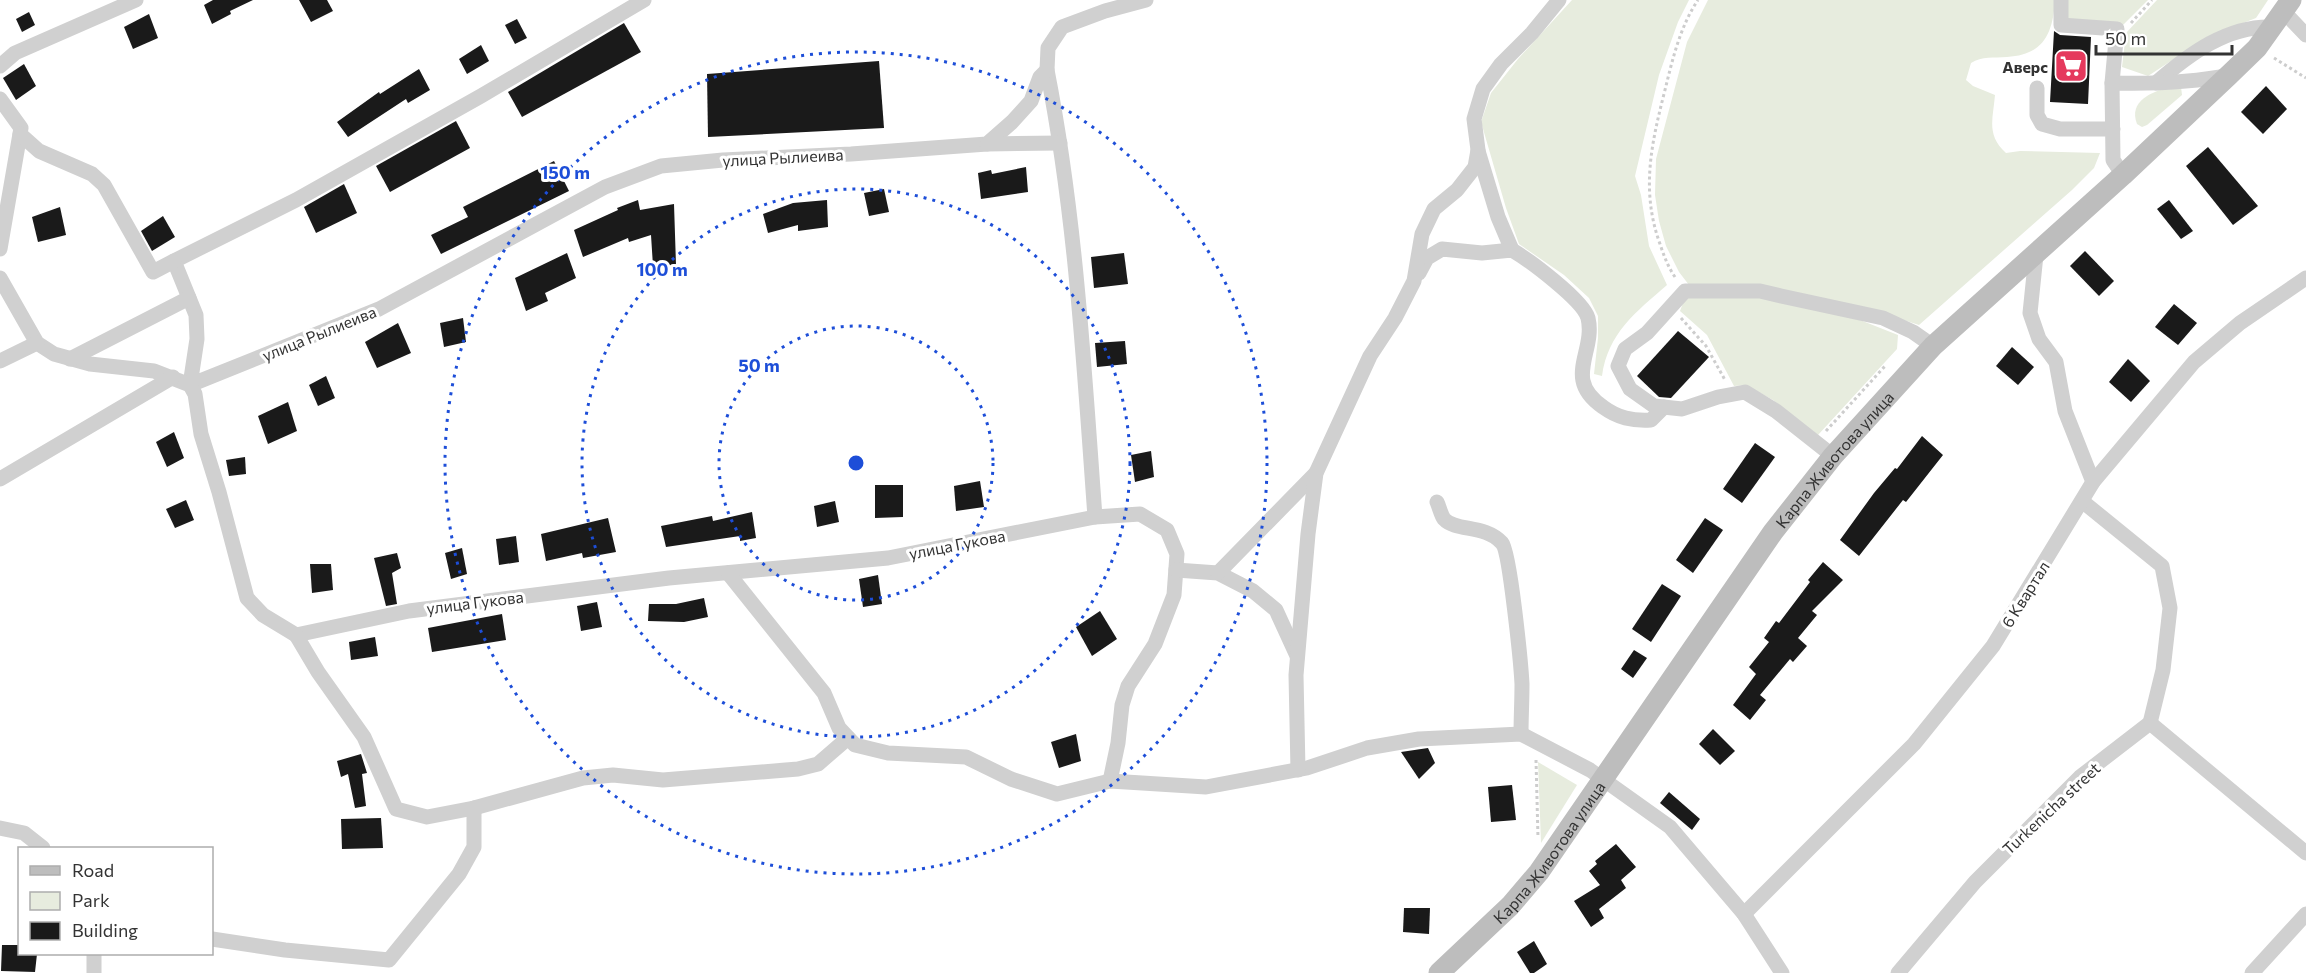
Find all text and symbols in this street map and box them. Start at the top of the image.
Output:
scale bar [2096,18,2232,56]
text: 50 m [2105,27,2146,49]
supermarket icon: Аверс [2053,48,2089,84]
place label: Аверс [2002,57,2048,76]
street label: улица Рылиеива [722,144,844,170]
text: 150 m [540,161,590,183]
text: 100 m [636,258,688,280]
street label: улица Рылиеива [259,301,379,365]
text: 50 m [738,354,780,376]
street label: Карпа Животова улица [1771,387,1897,531]
centre of rings [846,453,866,473]
street label: улица Гукова [907,525,1007,563]
street label: 6 Квартал [1997,557,2053,631]
street label: улица Гукова [425,587,525,617]
street label: Turkenicha street [1998,758,2104,858]
street label: Карпа Животова улица [1489,777,1608,927]
legend [18,847,213,955]
text: Road [72,859,114,881]
text: Park [72,889,110,911]
text: Building [72,919,138,941]

